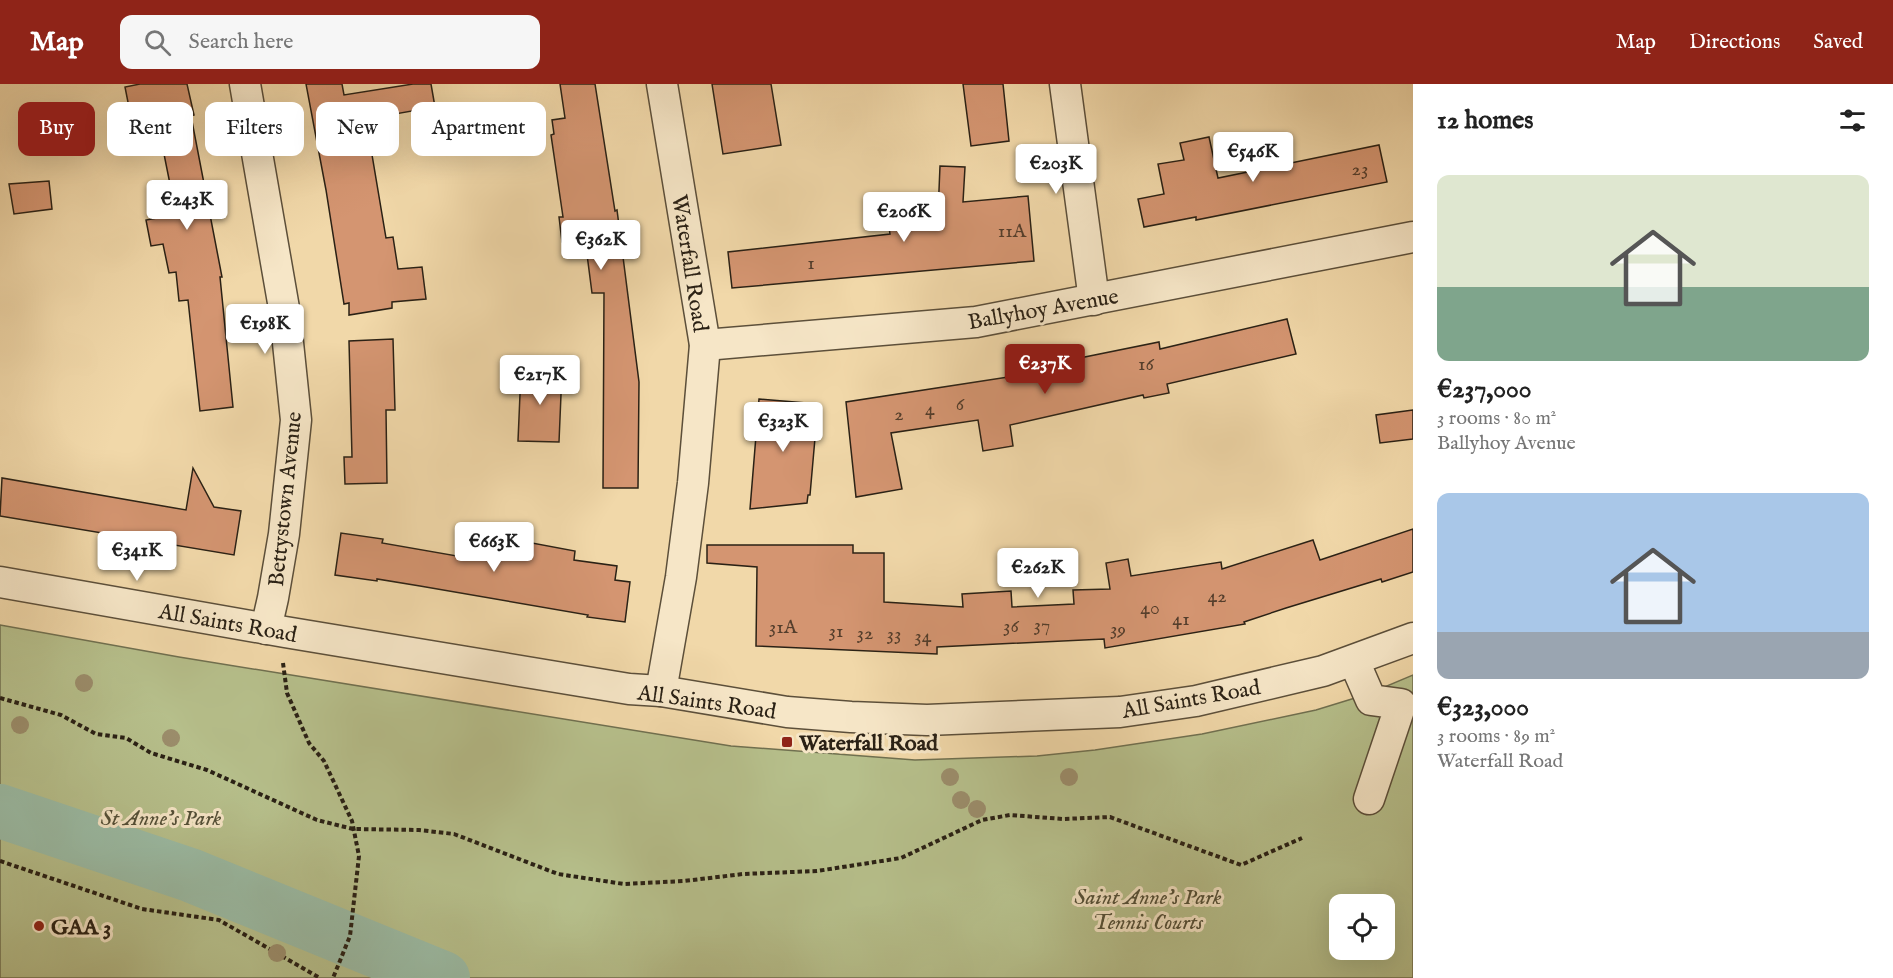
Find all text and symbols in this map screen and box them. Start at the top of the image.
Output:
search box [120,15,540,69]
text: Map [30,25,84,60]
icon: search [141,26,174,59]
text: Search here [189,28,293,56]
text: Map [1616,29,1656,56]
text: Directions [1689,29,1780,56]
text: Saved [1813,29,1863,56]
chip: Buy [18,102,95,156]
chip: Rent [107,102,193,156]
chip: Filters [205,102,304,156]
chip: New [316,102,399,156]
chip: Apartment [411,102,546,156]
text: 12 homes [1437,104,1533,137]
icon: filters [1836,104,1869,137]
pin: €546K [1211,132,1295,183]
text: €546K [1227,139,1279,164]
pin: €203K [1014,144,1098,195]
text: €203K [1030,151,1082,176]
house number: 23 [1352,157,1368,182]
pin: €243K [145,180,229,231]
text: €243K [161,187,213,212]
pin: €206K [862,192,946,243]
street label: Waterfall Road [664,193,714,334]
text: €206K [877,199,931,224]
icon: home [1599,214,1707,322]
house number: 11A [998,219,1027,244]
pin: €362K [559,220,643,271]
text: €362K [575,227,627,252]
house number: 1 [807,251,815,276]
street label: Ballyhoy Avenue [966,283,1121,337]
pin: €198K [223,304,307,355]
text: €198K [240,311,290,336]
pin: €237K [1003,344,1087,395]
text: €237K [1019,351,1071,376]
house number: 16 [1138,352,1155,377]
pin: €217K [498,355,582,406]
text: €217K [514,362,566,387]
text: €237,000 [1437,373,1532,406]
house number: 6 [956,392,965,417]
house number: 4 [925,397,935,422]
pin: €323K [741,402,825,453]
house number: 2 [894,402,904,427]
text: 3 rooms · 80 m² [1437,406,1556,431]
text: €323K [758,409,808,434]
street label: Bettystown Avenue [263,410,309,588]
text: Ballyhoy Avenue [1437,431,1576,456]
pin: €663K [452,522,536,573]
text: €663K [469,529,519,554]
pin: €341K [95,531,179,582]
icon: home [1599,532,1707,640]
text: €341K [112,538,162,563]
pin: €262K [996,548,1080,599]
text: €262K [1011,555,1065,580]
house number: 42 [1207,584,1227,609]
house number: 40 [1140,596,1160,621]
street label: All Saints Road [155,598,299,650]
house number: 41 [1172,607,1190,632]
house number: 37 [1034,613,1050,638]
house number: 36 [1003,614,1020,639]
house number: 31A [769,615,798,640]
house number: 39 [1110,617,1126,642]
house number: 31 [829,619,843,644]
house number: 32 [857,621,873,646]
house number: 33 [887,622,901,647]
house number: 34 [914,624,932,649]
street label: All Saints Road [1119,674,1263,726]
street label: All Saints Road [635,679,778,727]
text: €323,000 [1437,691,1529,724]
text: 3 rooms · 89 m² [1437,724,1555,749]
place label: Waterfall Road [798,730,939,758]
marker: Waterfall Road [780,735,794,749]
text: Waterfall Road [1437,749,1563,774]
park label: St Anne's Park [101,805,222,833]
park label: Saint Anne's Park Tennis Courts [1074,884,1222,937]
map controls [1329,894,1395,960]
button: locate [1329,894,1395,960]
place label: GAA 3 [51,914,111,942]
marker: GAA 3 [32,919,46,933]

